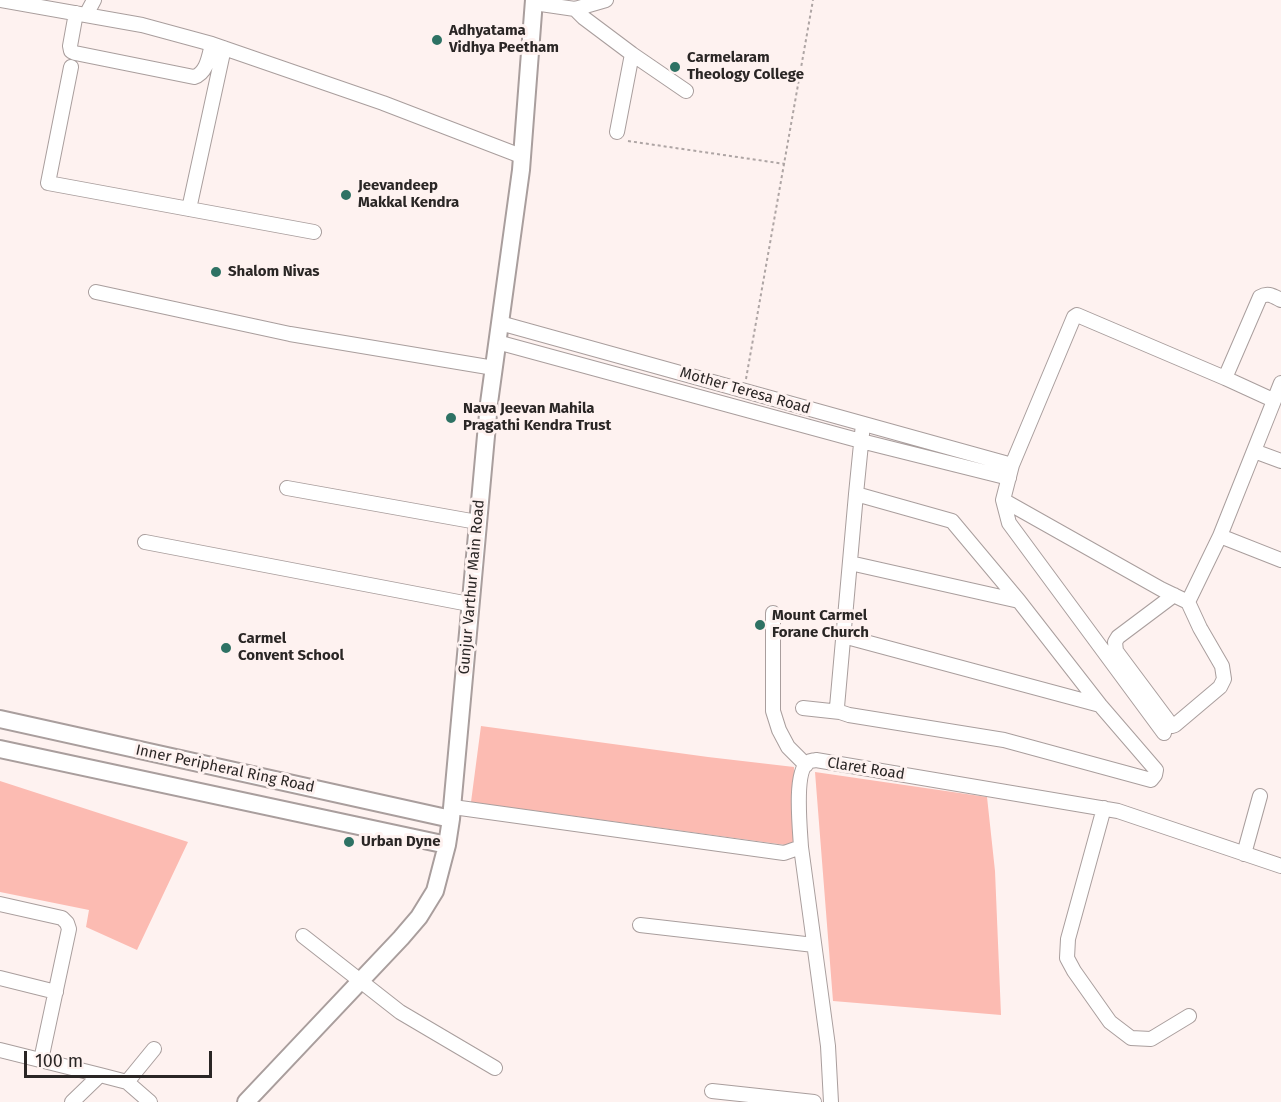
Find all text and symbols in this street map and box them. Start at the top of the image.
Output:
place label: Adhyatama Vidhya Peetham [449,22,559,57]
marker: Adhyatama Vidhya Peetham [430,33,444,47]
place label: Carmelaram Theology College [687,49,804,84]
marker: Carmelaram Theology College [668,60,682,74]
place label: Jeevandeep Makkal Kendra [358,177,459,212]
marker: Jeevandeep Makkal Kendra [339,188,353,202]
place label: Shalom Nivas [228,263,320,281]
marker: Shalom Nivas [209,265,223,279]
street label: Mother Teresa Road [678,364,812,418]
place label: Nava Jeevan Mahila Pragathi Kendra Trust [463,400,611,435]
marker: Nava Jeevan Mahila Pragathi Kendra Trust [444,411,458,425]
street label: Gunjur Varthur Main Road [455,499,489,675]
place label: Mount Carmel Forane Church [772,607,869,642]
marker: Mount Carmel Forane Church [753,618,767,632]
place label: Carmel Convent School [238,630,344,665]
marker: Carmel Convent School [219,641,233,655]
street label: Inner Peripheral Ring Road [134,741,316,797]
street label: Claret Road [826,754,906,784]
place label: Urban Dyne [361,833,440,851]
marker: Urban Dyne [342,835,356,849]
scale bar [27,1039,214,1077]
text: 100 m [35,1050,83,1072]

